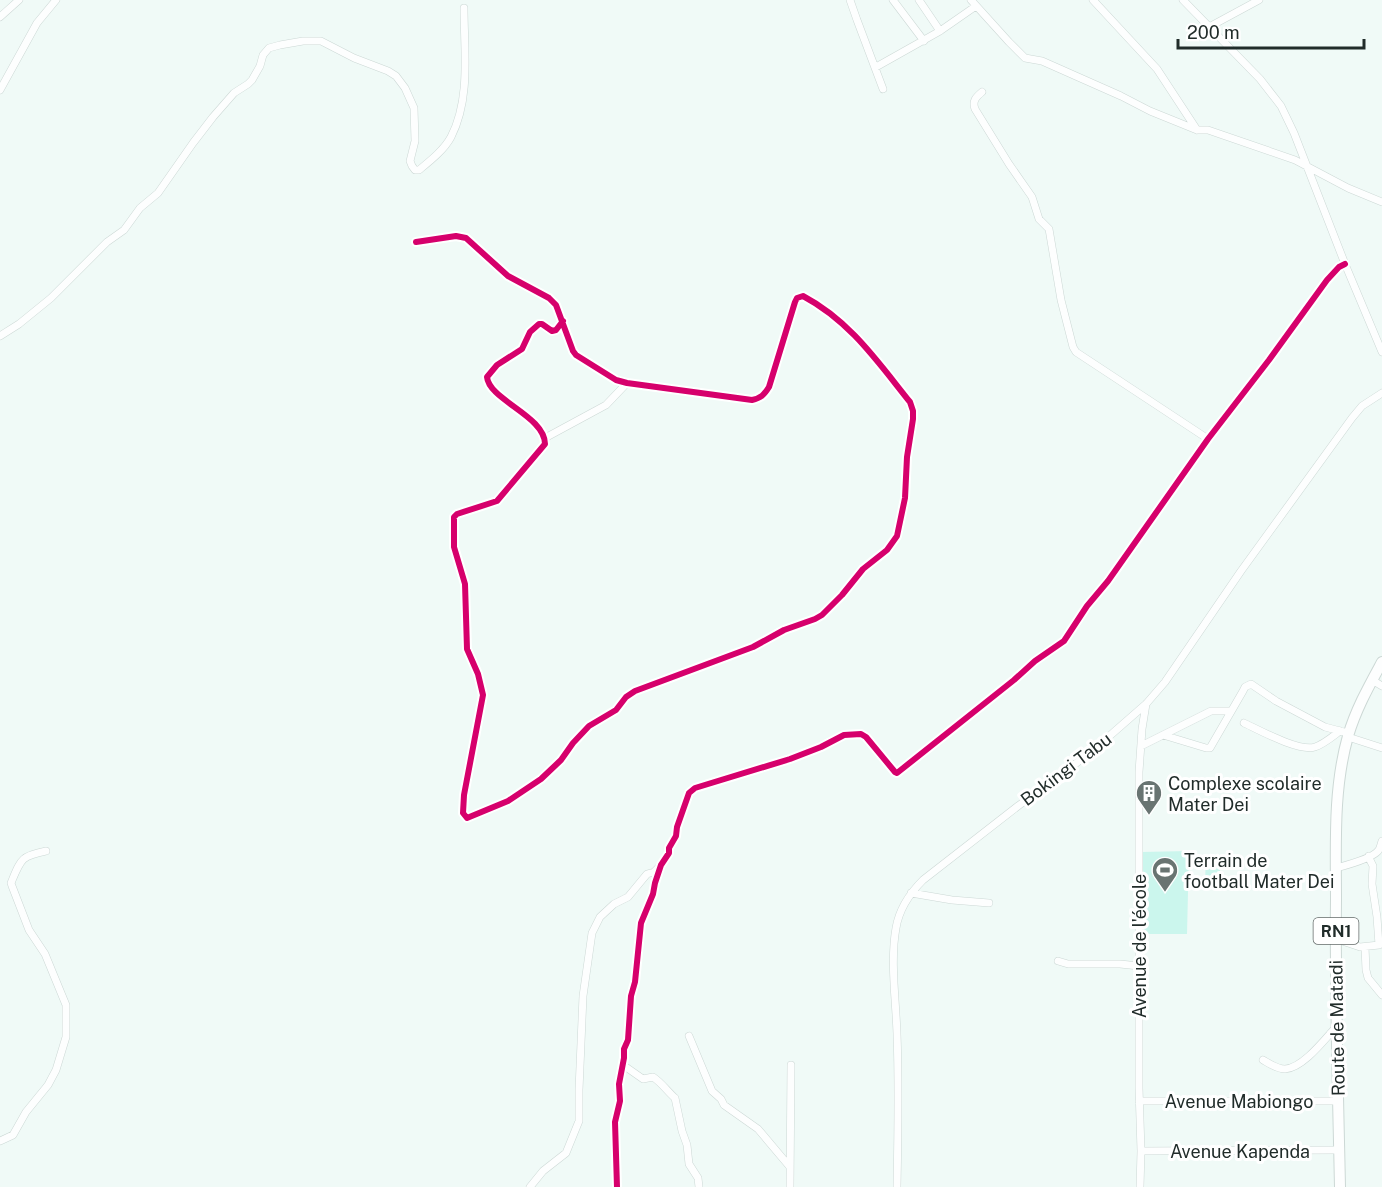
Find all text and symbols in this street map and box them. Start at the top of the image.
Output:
scale bar [1178,12,1364,50]
text: 200 m [1187,22,1240,43]
street label: Bokingi Tabu [1016,728,1116,810]
place label: Complexe scolaire Mater Dei [1168,773,1322,815]
building icon: Complexe scolaire Mater Dei [1134,778,1164,816]
place label: Terrain de football Mater Dei [1184,850,1335,892]
sports icon: Terrain de football Mater Dei [1150,855,1180,893]
street label: Avenue de l'école [1129,874,1150,1018]
road number: RN1 [1314,918,1358,944]
street label: Route de Matadi [1325,960,1349,1096]
street label: Avenue Mabiongo [1165,1091,1313,1112]
street label: Avenue Kapenda [1170,1141,1310,1162]

